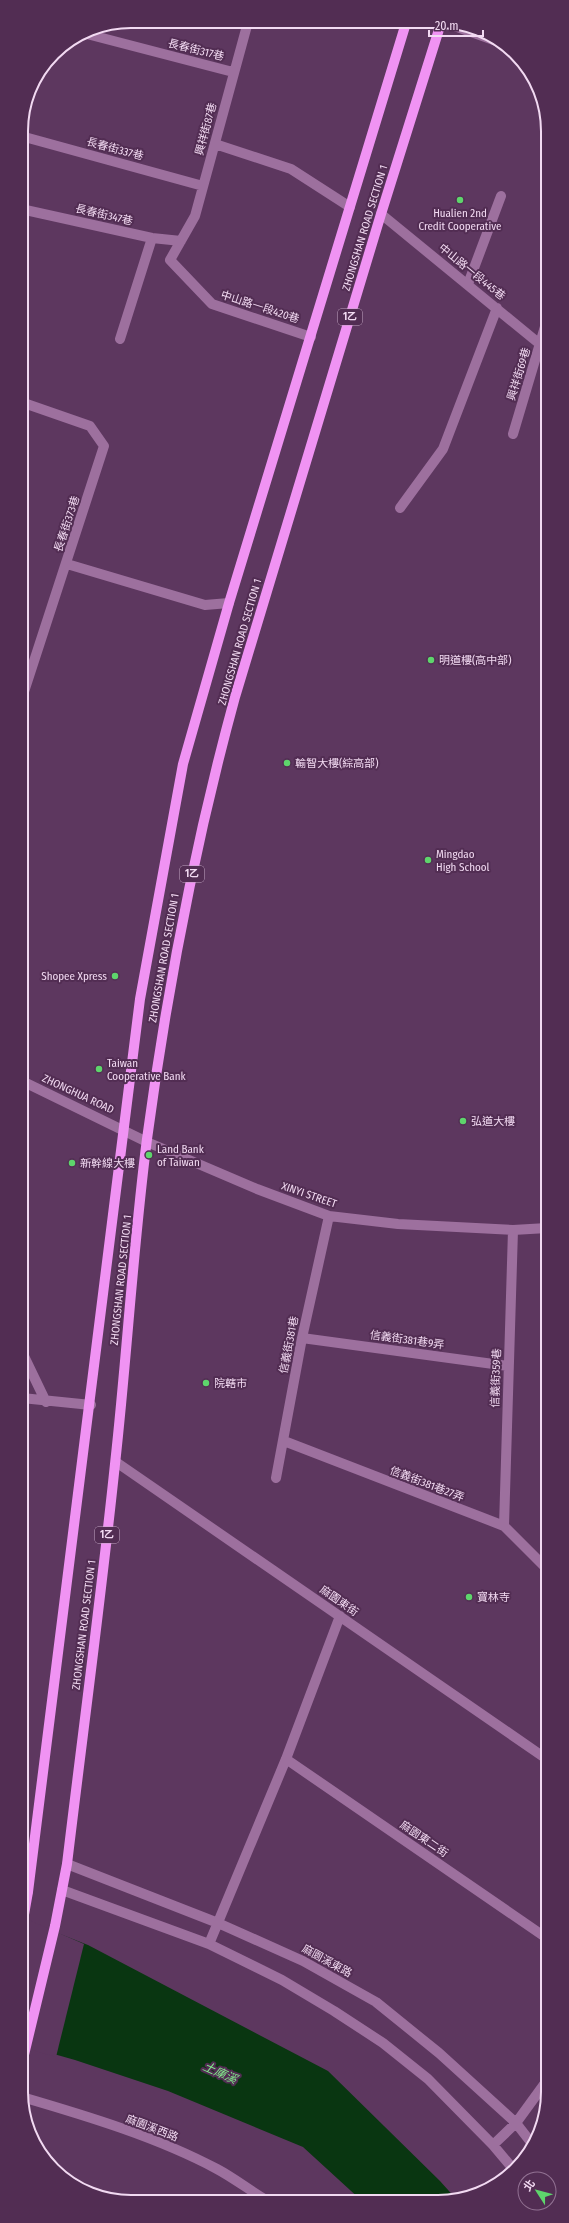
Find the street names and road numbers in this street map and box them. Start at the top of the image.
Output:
street label: 長春街317巷 [167,37,225,63]
street label: 興祥街87巷 [193,101,219,157]
street label: 長春街337巷 [85,135,145,163]
street label: ZHONGSHAN ROAD SECTION 1 [340,164,390,292]
street label: 長春街347巷 [74,202,134,228]
street label: 中山路一段445巷 [436,241,508,303]
street label: 中山路一段420巷 [219,288,301,326]
road number: 1乙 [338,309,362,325]
street label: 興祥街69巷 [505,346,533,402]
street label: 長春街373巷 [52,494,82,554]
street label: ZHONGSHAN ROAD SECTION 1 [216,577,264,707]
road number: 1乙 [180,866,204,882]
street label: ZHONGSHAN ROAD SECTION 1 [146,892,182,1024]
street label: ZHONGHUA ROAD [40,1072,116,1116]
street label: XINYI STREET [280,1179,339,1211]
street label: ZHONGSHAN ROAD SECTION 1 [108,1214,134,1346]
street label: 信義街381巷 [277,1315,301,1375]
street label: 信義街381巷9弄 [369,1328,445,1352]
street label: 信義街359巷 [488,1348,504,1408]
street label: 信義街381巷27弄 [388,1464,466,1504]
road number: 1乙 [95,1527,119,1543]
street label: ZHONGSHAN ROAD SECTION 1 [70,1559,98,1691]
street label: 麻園東街 [317,1583,361,1619]
street label: 麻園東二街 [398,1818,450,1860]
street label: 麻園溪東路 [300,1942,354,1980]
street label: 麻園溪西路 [124,2112,180,2144]

